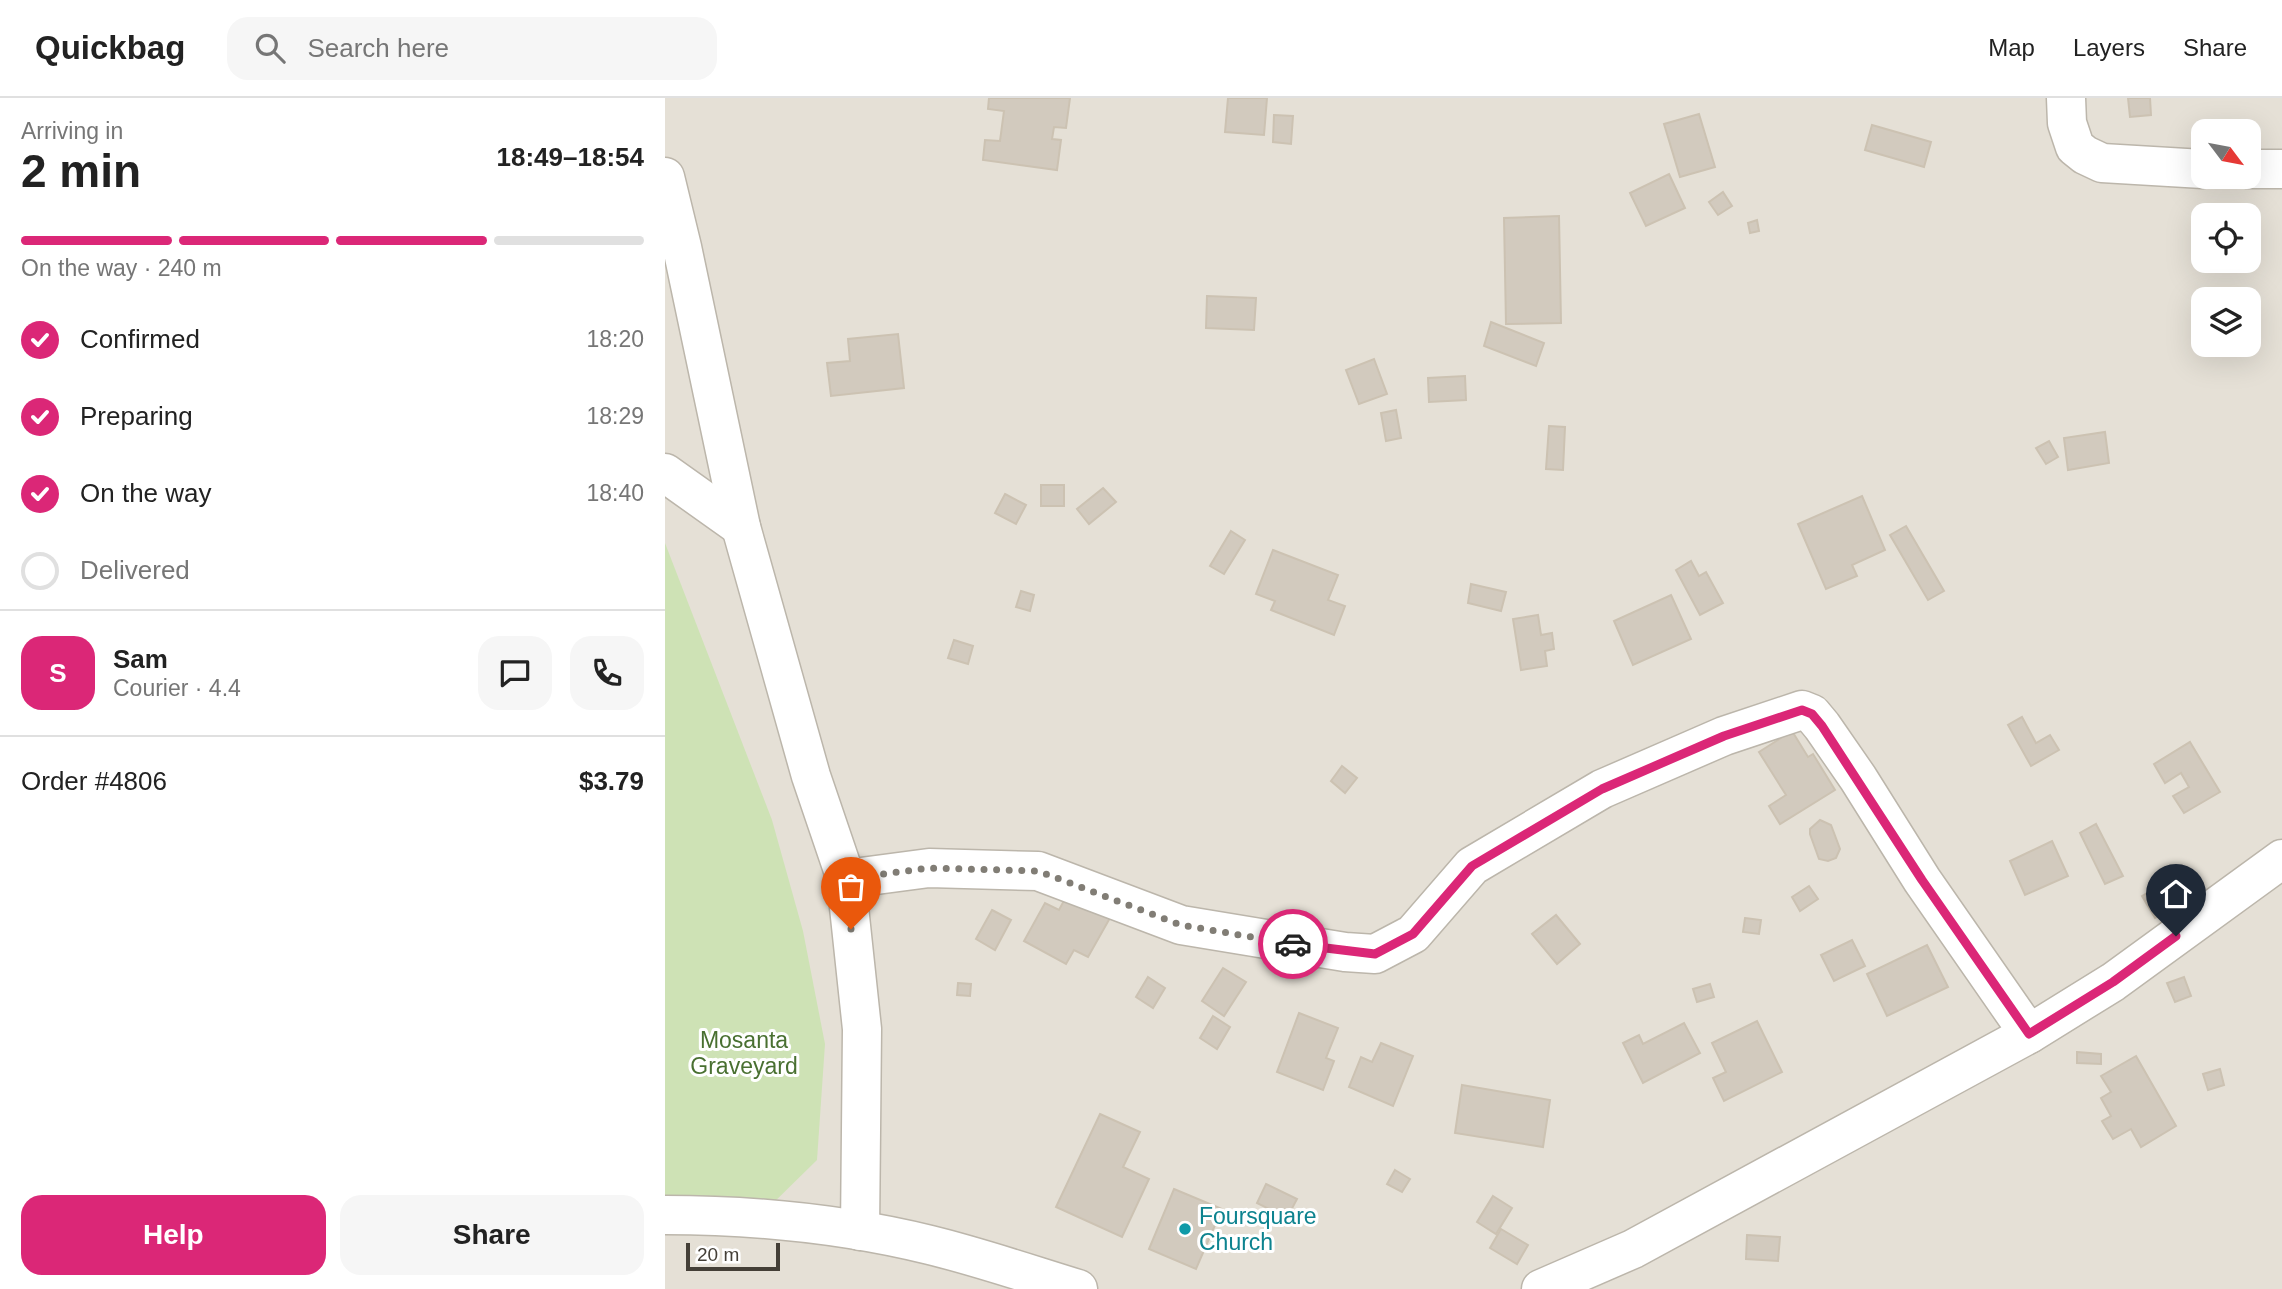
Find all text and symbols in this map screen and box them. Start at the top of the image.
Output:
search box [227,17,717,80]
text: Quickbag [35,29,185,66]
icon: search [251,29,289,67]
text: Search here [307,33,449,63]
text: Map [1988,34,2035,61]
text: Layers [2073,34,2145,61]
text: Share [2183,34,2247,61]
text: Arriving in [21,118,123,144]
north arrow [2191,119,2261,189]
map controls [2191,119,2261,357]
text: 18:49–18:54 [497,142,644,172]
text: 2 min [21,145,141,197]
button: locate [2191,203,2261,273]
text: On the way · 240 m [21,255,222,281]
button: layers [2191,287,2261,357]
icon: check [21,321,59,359]
text: Confirmed [80,324,200,354]
text: 18:20 [586,326,644,352]
icon: check [21,398,59,436]
text: Preparing [80,401,193,431]
text: 18:29 [586,403,644,429]
icon: check [21,475,59,513]
text: On the way [80,478,212,508]
text: 18:40 [586,480,644,506]
text: Delivered [80,555,190,585]
button: chat [478,636,552,710]
button: phone [570,636,644,710]
text: Sam [113,644,168,674]
text: S [49,658,67,688]
text: Courier · 4.4 [113,675,241,701]
text: Order #4806 [21,766,167,796]
text: $3.79 [579,766,644,796]
pin [821,857,881,929]
pin [2146,864,2206,936]
icon: bag [832,868,870,906]
icon: home [2157,875,2195,913]
courier [1258,909,1328,979]
icon: car [1274,925,1312,963]
park label: Mosanta Graveyard [690,1027,798,1079]
button: Help [21,1195,326,1275]
button: Share [340,1195,644,1275]
place label: Foursquare Church [1199,1203,1317,1255]
marker: Foursquare Church [1177,1221,1193,1237]
scale bar [686,1240,781,1272]
text: 20 m [697,1244,739,1265]

